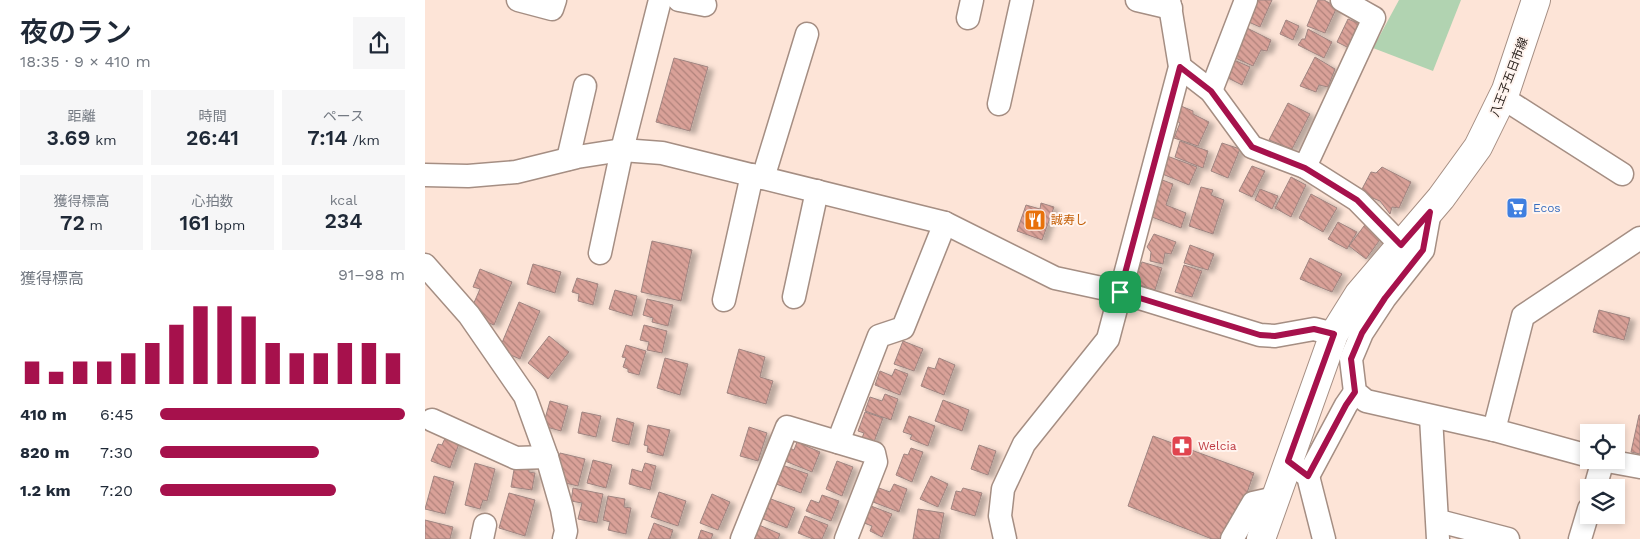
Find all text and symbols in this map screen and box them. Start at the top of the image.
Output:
text: 夜のラン [20,16,132,49]
button: share [353,17,405,69]
street label: 八王子五日市線 [1487,35,1531,119]
text: 18:35 · 9 × 410 m [20,52,151,71]
text: 距離 [68,108,96,124]
text: 時間 [199,108,227,124]
text: ペース [323,108,364,124]
text: 3.69 [47,125,90,150]
text: 26:41 [186,125,239,150]
text: 7:14 [307,125,348,150]
text: km [90,132,116,148]
text: /km [348,132,380,148]
text: kcal [330,192,357,208]
text: 獲得標高 [54,193,110,209]
text: 心拍数 [192,193,234,209]
supermarket icon: Ecos [1505,196,1529,220]
place label: Ecos [1533,201,1561,215]
text: 234 [324,208,363,233]
restaurant icon: 誠寿し [1023,208,1047,232]
text: 72 [60,210,85,235]
text: 161 [180,210,210,235]
place label: 誠寿し [1051,213,1087,227]
text: m [85,217,103,233]
text: bpm [210,217,245,233]
text: 91–98 m [338,265,405,284]
text: 獲得標高 [20,269,84,288]
pin [1099,271,1141,313]
icon: arrive [1106,278,1134,306]
text: 410 m [20,405,67,424]
text: 6:45 [100,405,134,424]
map controls [1580,424,1625,524]
button: locate [1580,424,1625,469]
pharmacy icon: Welcia [1170,434,1194,458]
place label: Welcia [1198,439,1237,453]
text: 820 m [20,443,70,462]
text: 7:30 [100,443,133,462]
button: layers [1580,479,1625,524]
text: 1.2 km [20,481,71,500]
text: 7:20 [100,481,133,500]

